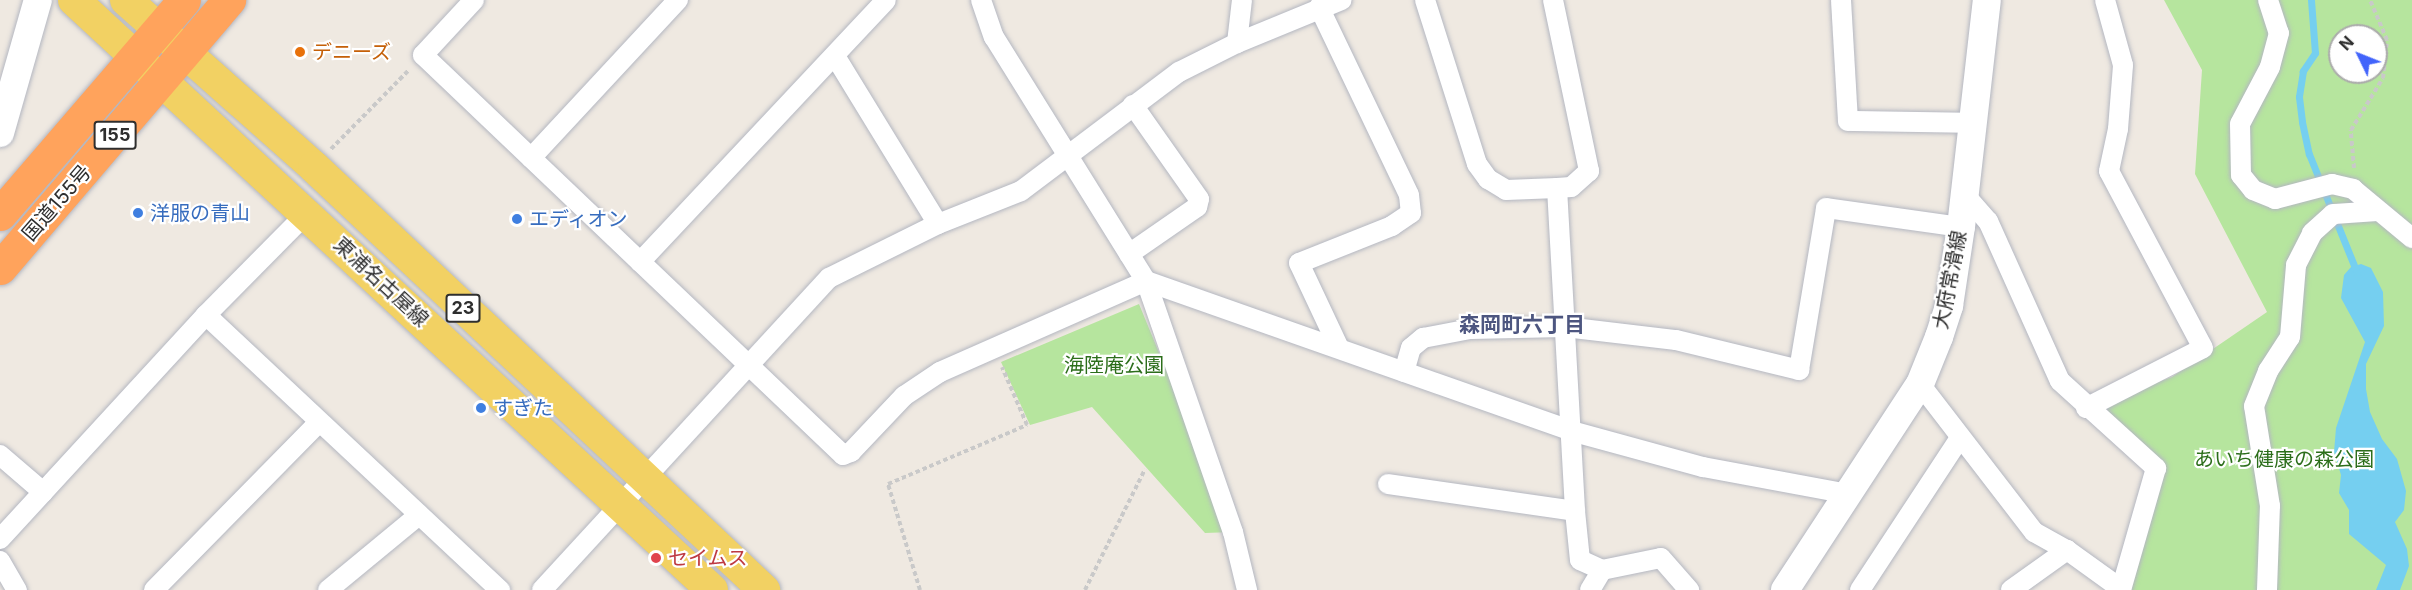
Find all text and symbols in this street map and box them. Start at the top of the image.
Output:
north arrow [2328,24,2388,84]
text: N [2335,32,2358,54]
place label: デニーズ [312,40,392,64]
marker: デニーズ [293,45,307,59]
road number: 155 [92,120,138,150]
street label: 国道155号 [18,160,96,246]
place label: 洋服の青山 [150,201,250,225]
marker: 洋服の青山 [131,206,145,220]
place label: エディオン [529,207,629,231]
marker: エディオン [510,212,524,226]
street label: 大府常滑線 [1929,229,1971,331]
street label: 東浦名古屋線 [329,232,433,332]
road number: 23 [445,293,481,323]
district label: 森岡町六丁目 [1459,312,1585,338]
park label: 海陸庵公園 [1064,353,1164,377]
place label: すぎた [493,396,553,420]
marker: すぎた [474,401,488,415]
park label: あいち健康の森公園 [2194,447,2374,471]
place label: セイムス [668,546,748,570]
marker: セイムス [649,551,663,565]

